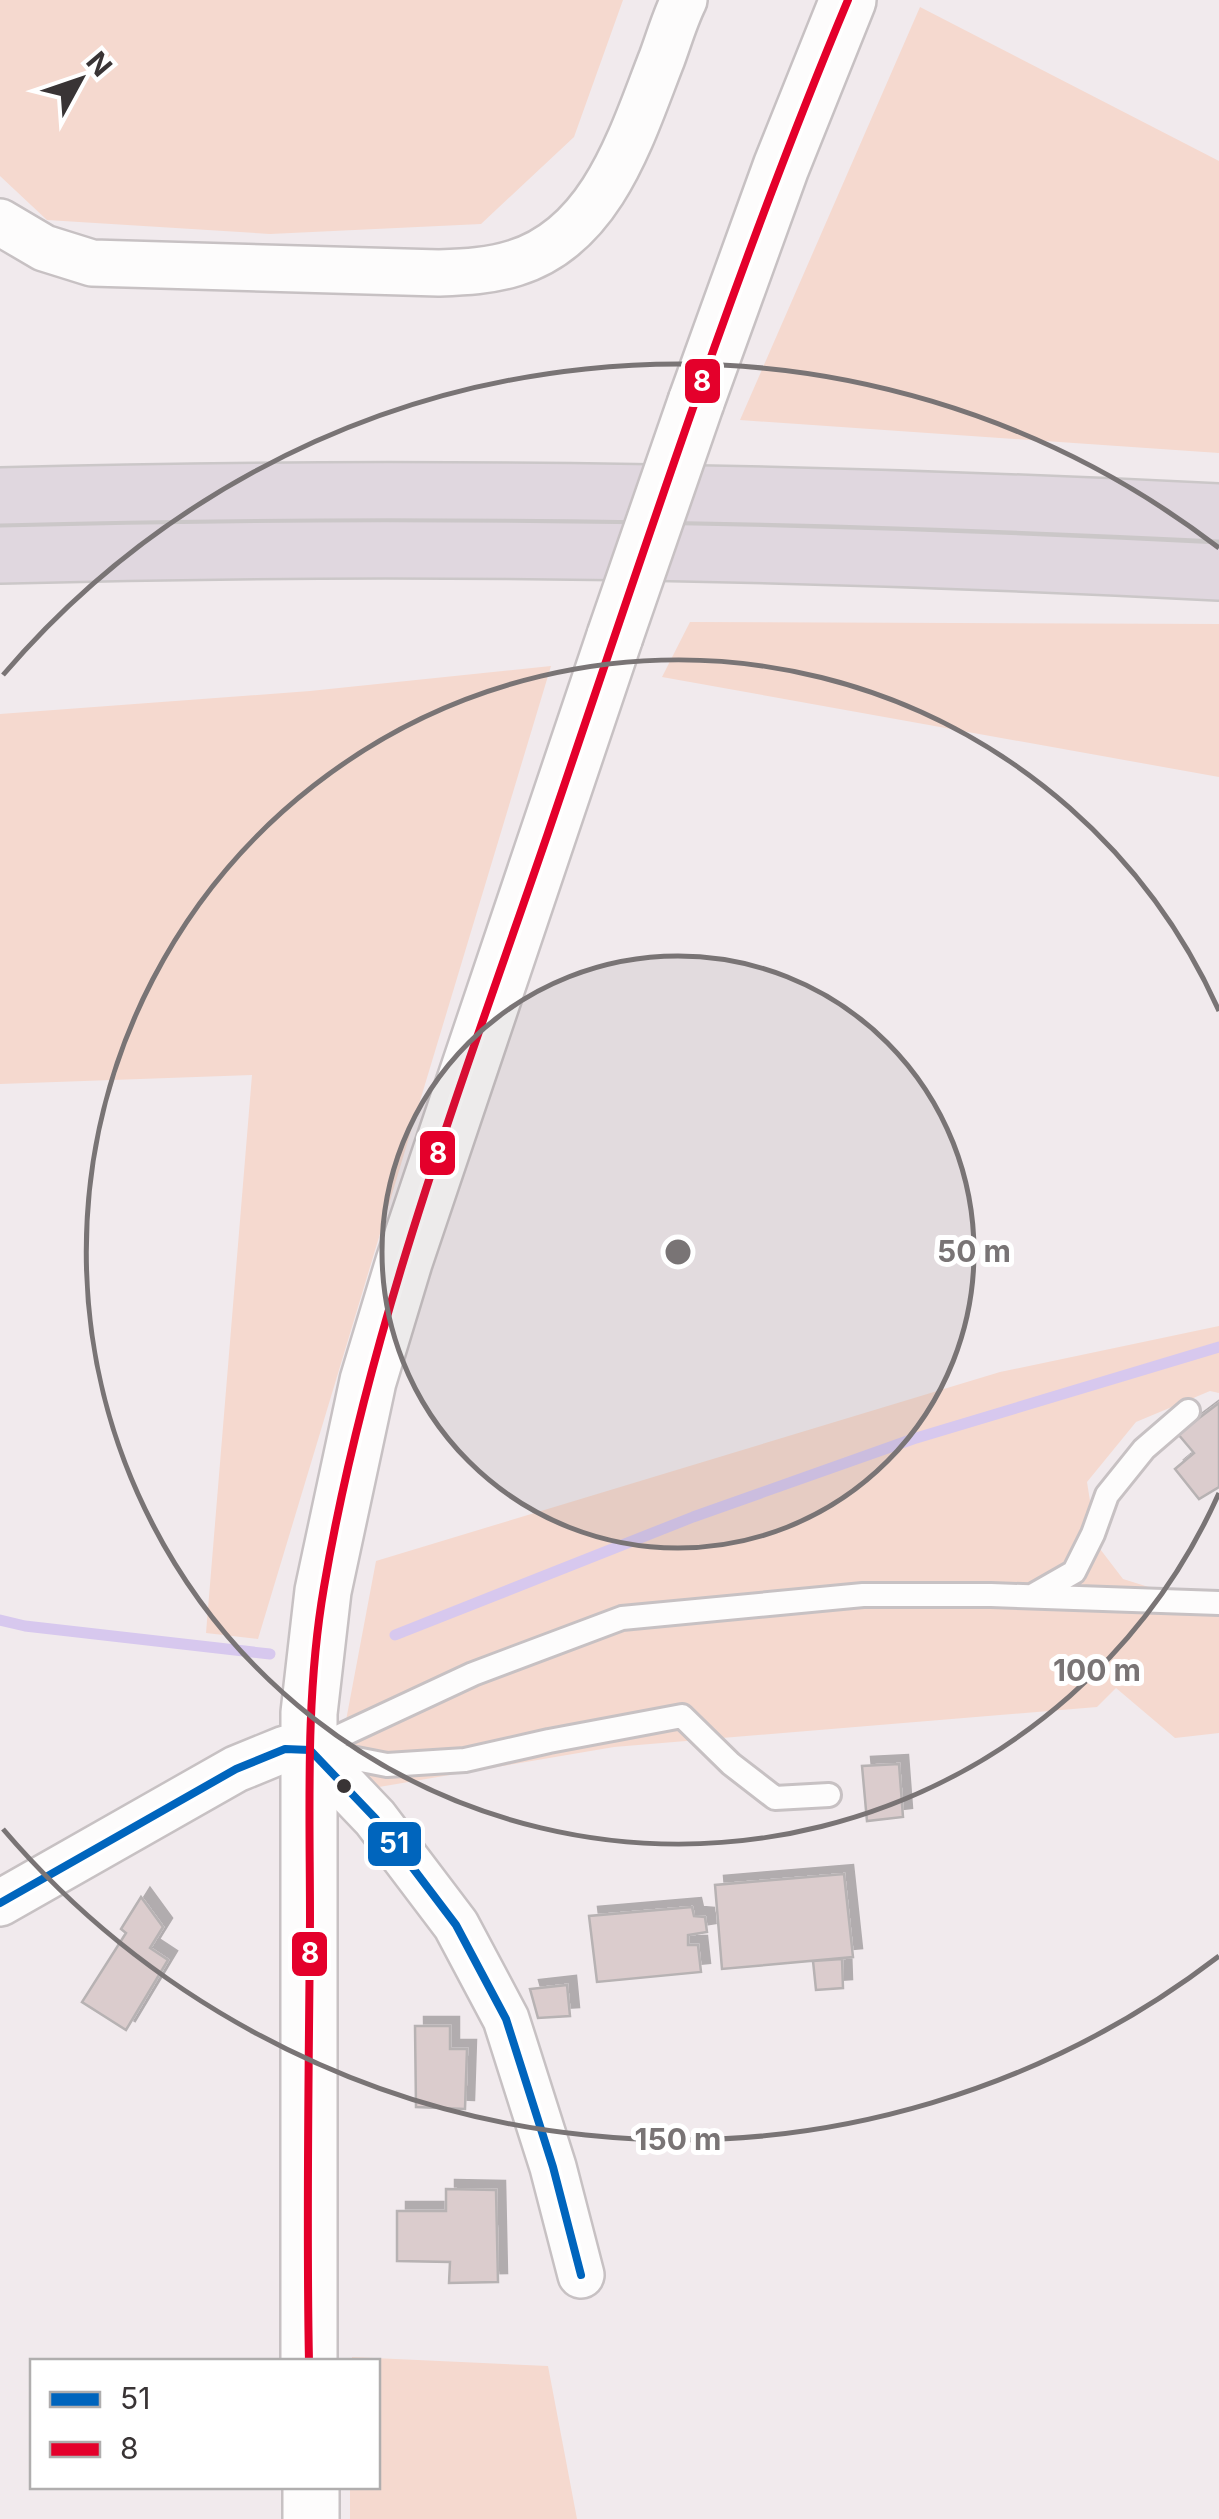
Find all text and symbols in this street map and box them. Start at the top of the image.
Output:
north arrow [30,30,130,130]
text: N [79,45,119,83]
line badge: 8 [683,357,722,405]
text: 8 [693,364,711,398]
line badge: 8 [418,1129,457,1177]
text: 8 [429,1136,447,1170]
text: 50 m [937,1233,1011,1269]
centre of rings [660,1234,696,1270]
text: 100 m [1053,1652,1141,1688]
unlabelled marker [334,1776,354,1796]
line badge: 51 [366,1820,423,1868]
text: 51 [379,1826,409,1860]
line badge: 8 [290,1930,329,1978]
text: 8 [301,1936,319,1970]
text: 150 m [635,2121,721,2157]
legend [30,2359,380,2489]
text: 51 [120,2380,150,2416]
text: 8 [120,2430,139,2466]

